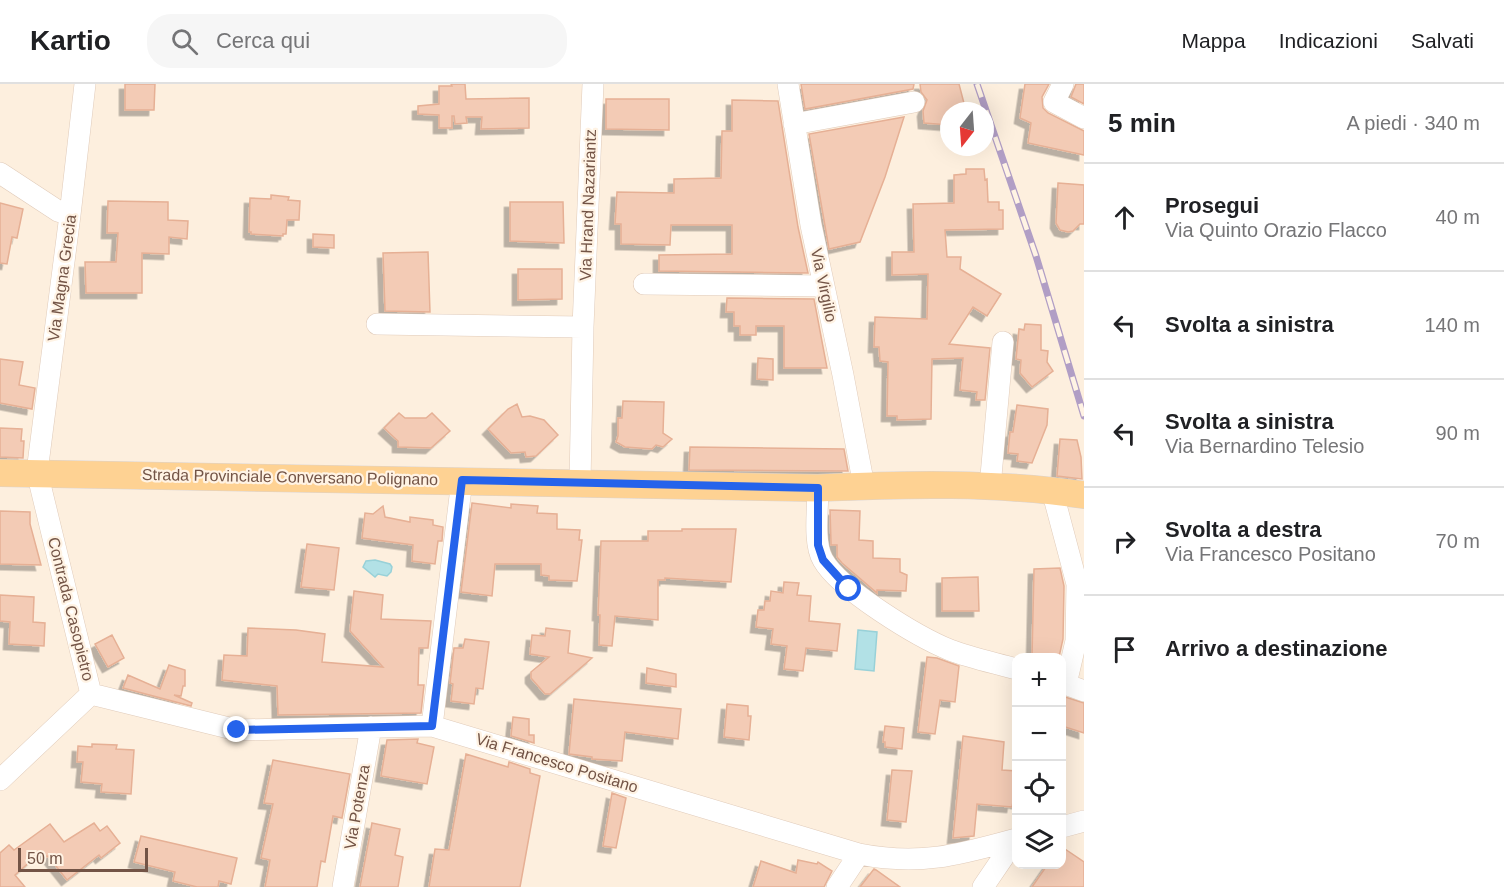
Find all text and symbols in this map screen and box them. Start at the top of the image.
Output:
search box [147,14,567,68]
text: Kartio [30,25,111,56]
icon: search [168,25,201,58]
text: Cerca qui [216,28,310,53]
text: Mappa [1182,29,1246,52]
text: Indicazioni [1279,29,1378,52]
text: Salvati [1411,29,1474,52]
north arrow [940,102,994,156]
text: 5 min [1108,108,1176,138]
text: A piedi · 340 m [1347,112,1480,134]
street label: Via Hrand Nazariantz [577,129,599,281]
text: Prosegui [1165,193,1259,218]
icon: ahead [1108,201,1141,234]
text: 40 m [1436,206,1480,228]
street label: Via Magna Grecia [45,213,79,342]
text: Via Quinto Orazio Flacco [1165,219,1387,241]
street label: Via Virgilio [808,247,840,324]
icon: left [1108,309,1141,342]
text: Svolta a sinistra [1165,312,1334,337]
text: 140 m [1424,314,1480,336]
text: Svolta a sinistra [1165,409,1334,434]
icon: left [1108,417,1141,450]
text: 90 m [1436,422,1480,444]
text: Via Bernardino Telesio [1165,435,1364,457]
street label: Strada Provinciale Conversano Polignano [142,466,438,488]
text: Svolta a destra [1165,517,1322,542]
icon: right [1108,525,1141,558]
text: 70 m [1436,530,1480,552]
street label: Contrada Casopietro [45,535,97,683]
text: Via Francesco Positano [1165,543,1376,565]
route start [835,575,861,601]
icon: arrive [1108,633,1141,666]
text: Arrivo a destinazione [1165,636,1388,661]
map controls [1012,653,1066,869]
button: + [1012,653,1066,707]
button: − [1012,707,1066,761]
route end [223,716,249,742]
street label: Via Francesco Positano [474,730,640,796]
button: locate [1012,761,1066,815]
street label: Via Potenza [341,763,373,851]
button: layers [1012,815,1066,869]
scale bar [18,845,148,872]
text: 50 m [27,850,63,867]

